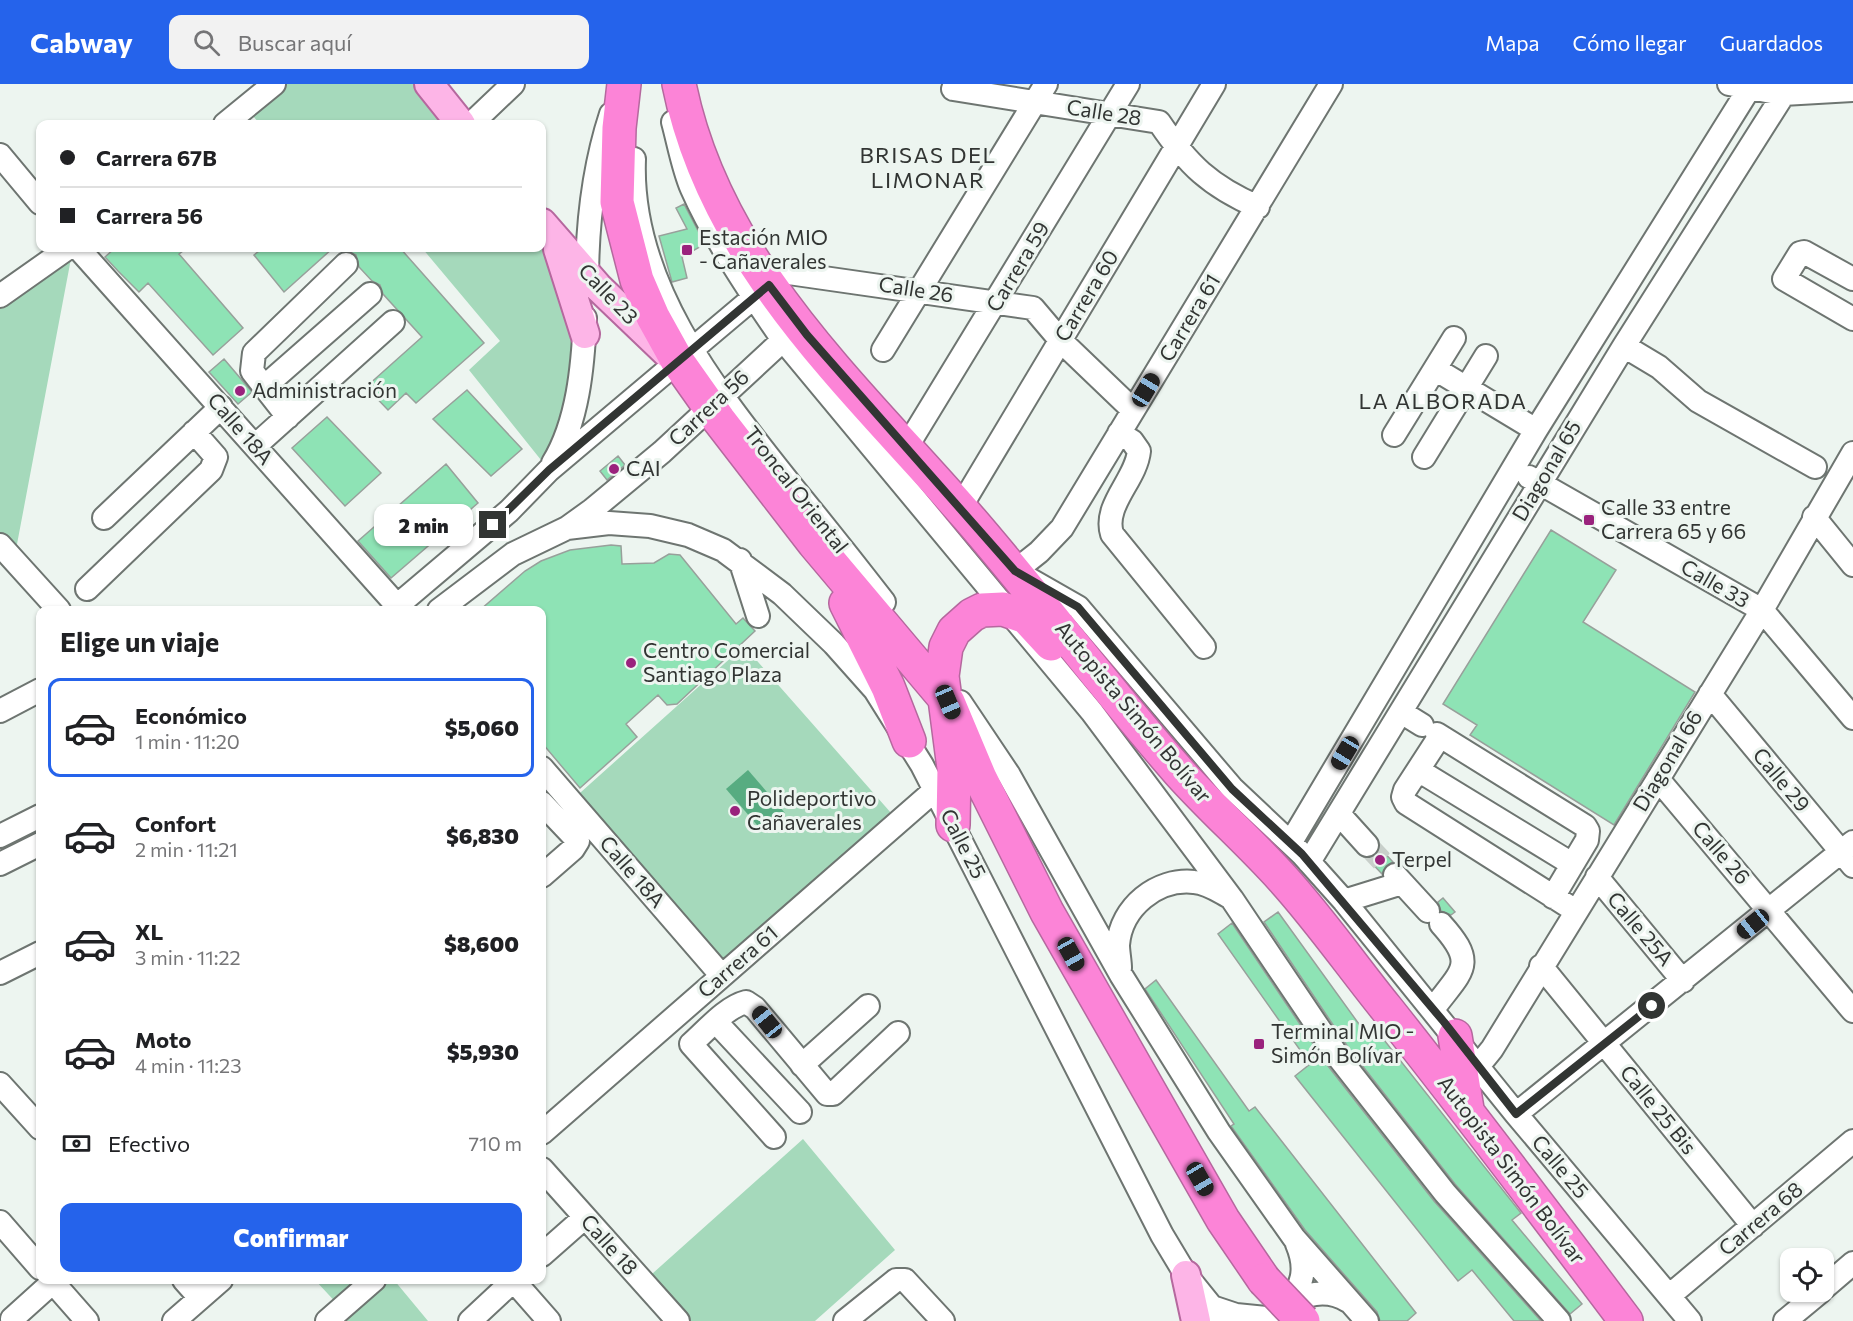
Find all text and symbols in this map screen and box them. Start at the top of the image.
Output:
search box [169,15,589,69]
text: Cabway [30,25,133,59]
icon: search [190,26,223,59]
text: Buscar aquí [238,29,352,56]
text: Mapa [1485,30,1540,55]
text: Cómo llegar [1573,30,1687,55]
text: Guardados [1720,30,1823,55]
street label: Calle 28 [1065,93,1143,130]
district label: BRISAS DEL LIMONAR [859,141,997,193]
text: Carrera 67B [96,144,217,171]
text: Carrera 56 [96,202,203,229]
street label: Carrera 59 [980,217,1053,316]
place label: Estación MIO - Cañaverales [699,224,828,273]
marker: Estación MIO - Cañaverales [680,243,694,257]
street label: Carrera 60 [1049,245,1123,346]
street label: Calle 23 [574,257,644,329]
street label: Carrera 61 [1153,269,1225,366]
street label: Calle 26 [877,270,955,307]
street label: Carrera 56 [663,363,753,450]
car [1129,370,1163,410]
place label: Administración [252,377,397,402]
marker: Administración [233,384,247,398]
street label: Calle 18A [203,387,279,469]
district label: LA ALBORADA [1358,387,1528,414]
street label: Diagonal 65 [1506,415,1585,525]
street label: Troncal Oriental [740,421,854,557]
place label: CAI [626,455,661,480]
marker: CAI [607,462,621,476]
place label: Calle 33 entre Carrera 65 y 66 [1601,494,1746,543]
callout: 2 min [373,504,472,546]
route end [479,511,506,538]
text: 2 min [398,513,449,537]
marker: Calle 33 entre Carrera 65 y 66 [1582,513,1596,527]
street label: Calle 33 [1677,553,1754,612]
street label: Autopista Simón Bolívar [1051,615,1217,807]
text: Elige un viaje [60,625,219,658]
place label: Centro Comercial Santiago Plaza [643,637,810,686]
marker: Centro Comercial Santiago Plaza [624,656,638,670]
car [933,682,963,722]
icon: car [63,701,117,755]
text: Económico [135,702,247,729]
street label: Diagonal 66 [1627,705,1707,815]
text: $5,060 [445,714,519,741]
text: 1 min · 11:20 [135,729,240,753]
car [1328,733,1362,773]
street label: Calle 29 [1748,742,1816,816]
place label: Polideportivo Cañaverales [747,785,877,834]
marker: Polideportivo Cañaverales [728,804,742,818]
street label: Calle 25 [936,804,992,882]
icon: car [63,809,117,863]
text: Confort [135,810,216,837]
street label: Calle 26 [1688,815,1756,889]
text: $6,830 [446,822,519,849]
street label: Calle 18A [595,830,671,912]
text: 2 min · 11:21 [135,837,238,861]
place label: Terpel [1392,846,1452,871]
marker: Terpel [1373,853,1387,867]
street label: Calle 25A [1603,886,1679,970]
car [1733,906,1773,942]
icon: car [63,917,117,971]
text: XL [135,918,163,945]
street label: Carrera 61 [692,919,782,1002]
text: $8,600 [444,930,519,957]
car [1054,934,1088,974]
text: 3 min · 11:22 [135,945,241,969]
route start [1638,992,1665,1019]
car [749,1002,785,1042]
place label: Terminal MIO - Simón Bolívar [1271,1018,1414,1067]
icon: car [63,1025,117,1079]
text: Moto [135,1026,191,1053]
marker: Terminal MIO - Simón Bolívar [1252,1037,1266,1051]
text: $5,930 [447,1038,519,1065]
text: 4 min · 11:23 [135,1053,242,1077]
street label: Calle 25 Bis [1616,1059,1703,1159]
street label: Autopista Simón Bolívar [1433,1070,1591,1268]
icon: cash [60,1127,93,1160]
street label: Calle 25 [1528,1129,1595,1203]
text: Efectivo [108,1130,190,1157]
text: 710 m [469,1131,522,1155]
car [1183,1159,1217,1199]
street label: Carrera 68 [1713,1176,1807,1260]
button: Confirmar [60,1203,522,1272]
street label: Calle 18 [576,1209,644,1279]
map controls [1780,1248,1834,1302]
button: locate [1780,1248,1834,1302]

